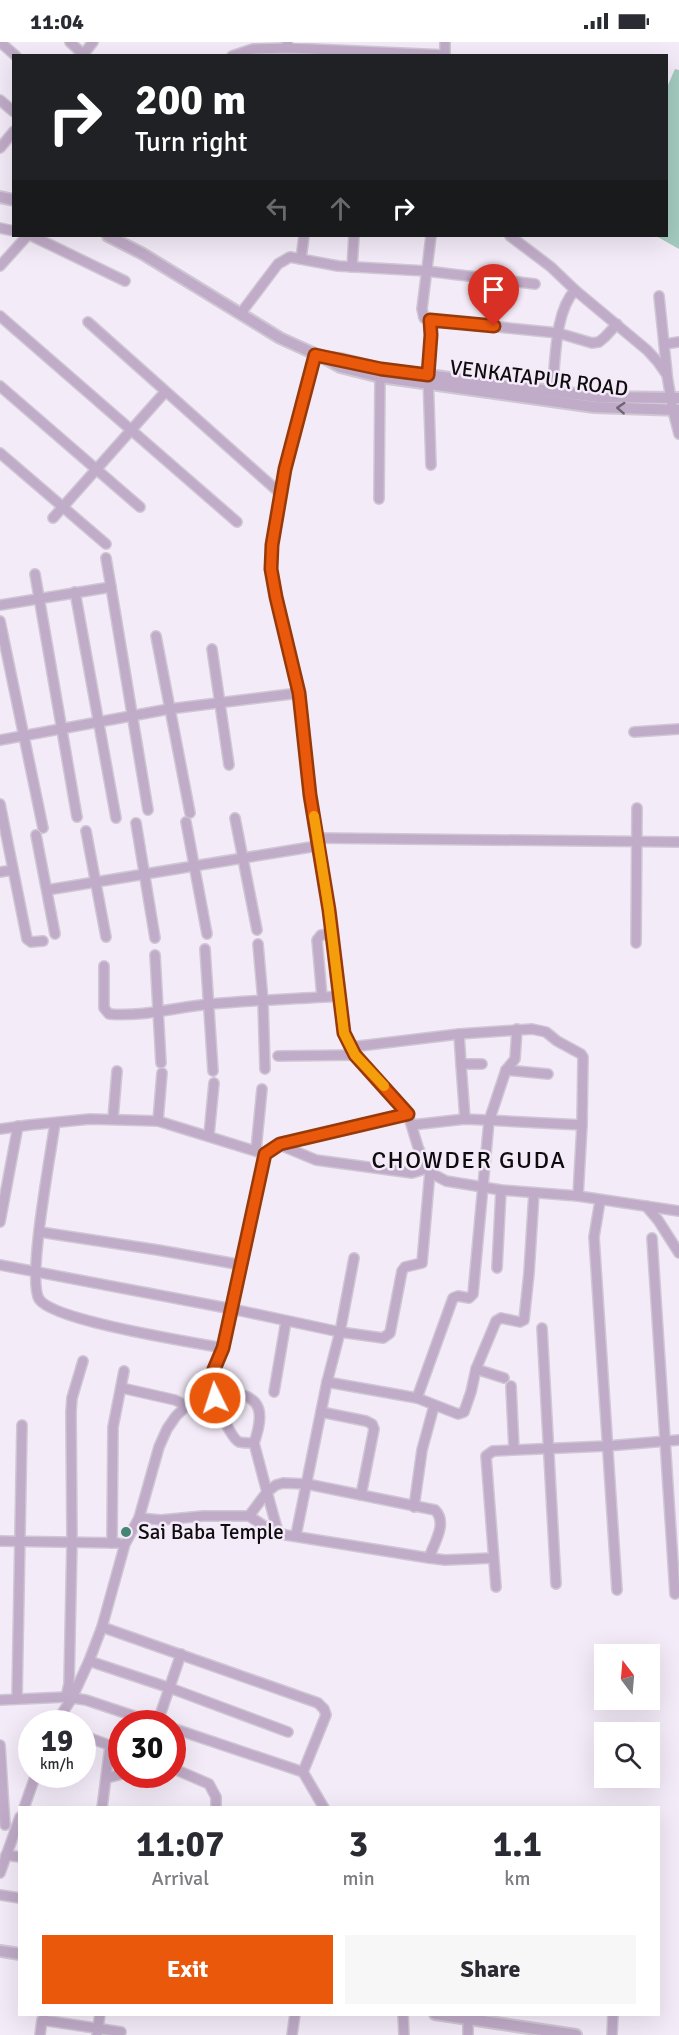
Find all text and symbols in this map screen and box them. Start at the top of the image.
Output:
text: 11:04 [30,8,84,35]
text: 200 m [135,75,246,126]
icon: right [36,78,114,156]
text: Turn right [135,126,248,159]
icon: left [261,192,294,225]
icon: ahead [324,192,357,225]
icon: right [387,192,420,225]
pin [468,264,519,326]
icon: arrive [477,273,510,306]
street label: VENKATAPUR ROAD [448,354,630,402]
one-way arrow [616,402,625,415]
district label: CHOWDER GUDA [371,1145,567,1175]
position arrow [183,1366,247,1430]
place label: Sai Baba Temple [138,1519,284,1545]
marker: Sai Baba Temple [119,1525,133,1539]
north arrow [594,1644,660,1710]
map controls [594,1644,660,1788]
speed limit sign: 30 [108,1710,186,1788]
button: search [594,1722,660,1788]
text: 19 [41,1723,73,1760]
text: km/h [40,1755,74,1773]
text: 11:07 [136,1822,224,1867]
text: 3 [349,1822,368,1867]
text: 1.1 [493,1822,542,1867]
text: Arrival [151,1866,209,1891]
text: min [342,1866,375,1891]
text: km [504,1866,530,1891]
button: Exit [42,1935,333,2004]
button: Share [345,1935,636,2004]

